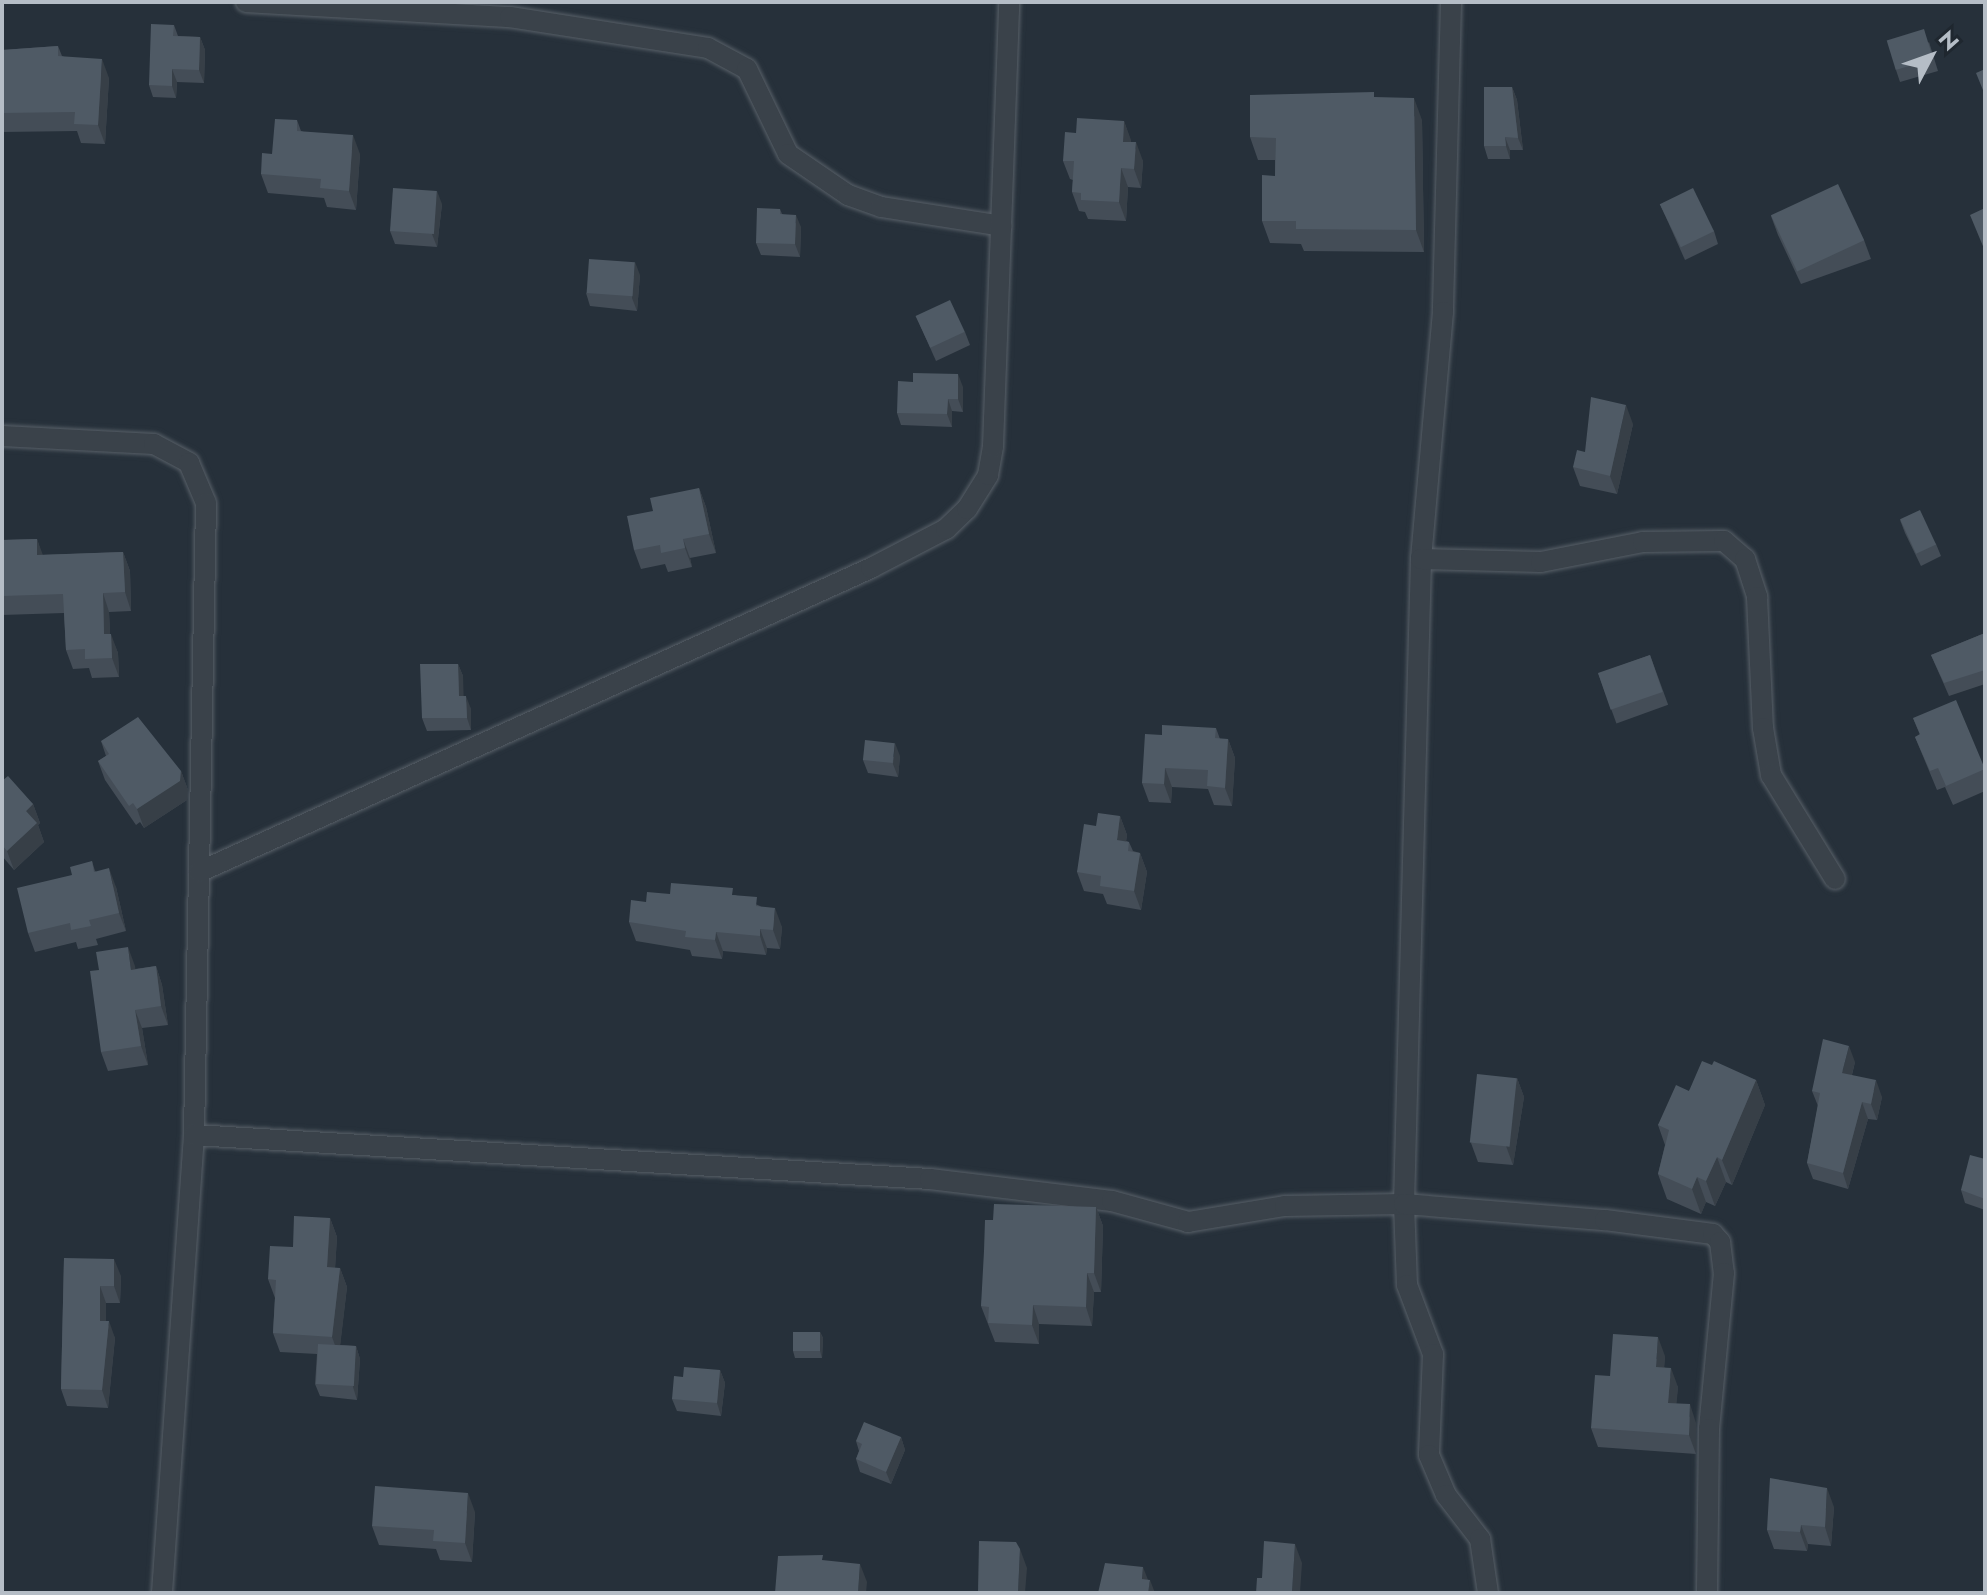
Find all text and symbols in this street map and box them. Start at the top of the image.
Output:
north arrow [1891,16,1971,96]
text: N [1931,23,1967,57]

